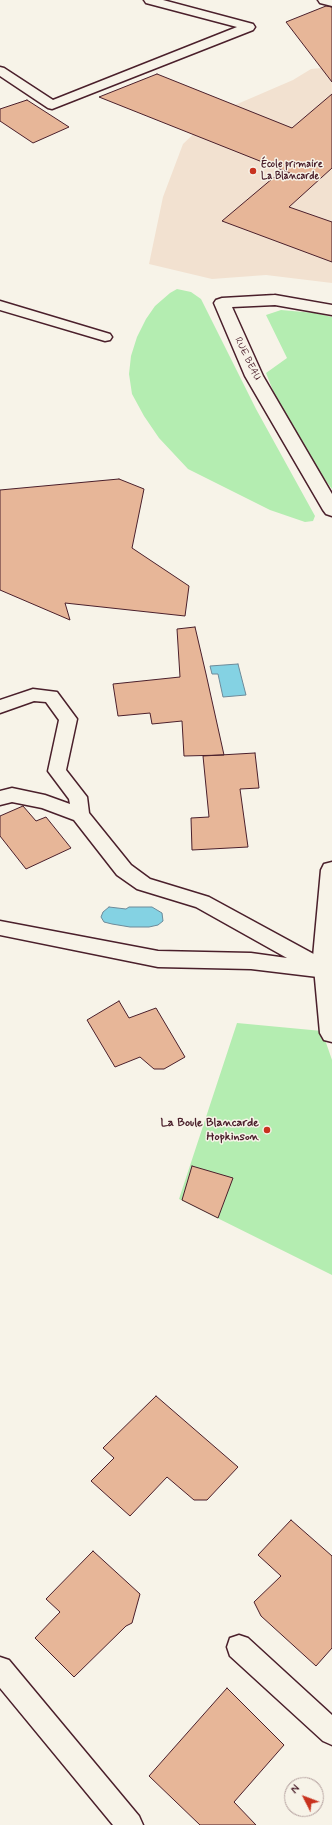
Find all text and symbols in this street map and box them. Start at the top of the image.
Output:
place label: École primaire La Blancarde [261,159,323,182]
marker: École primaire La Blancarde [248,166,258,176]
street label: RUE BEAU [231,335,263,383]
place label: La Boule Blancarde Hopkinson [160,1116,259,1144]
marker: La Boule Blancarde Hopkinson [262,1125,272,1135]
north arrow [284,1777,324,1817]
text: N [288,1782,303,1797]

